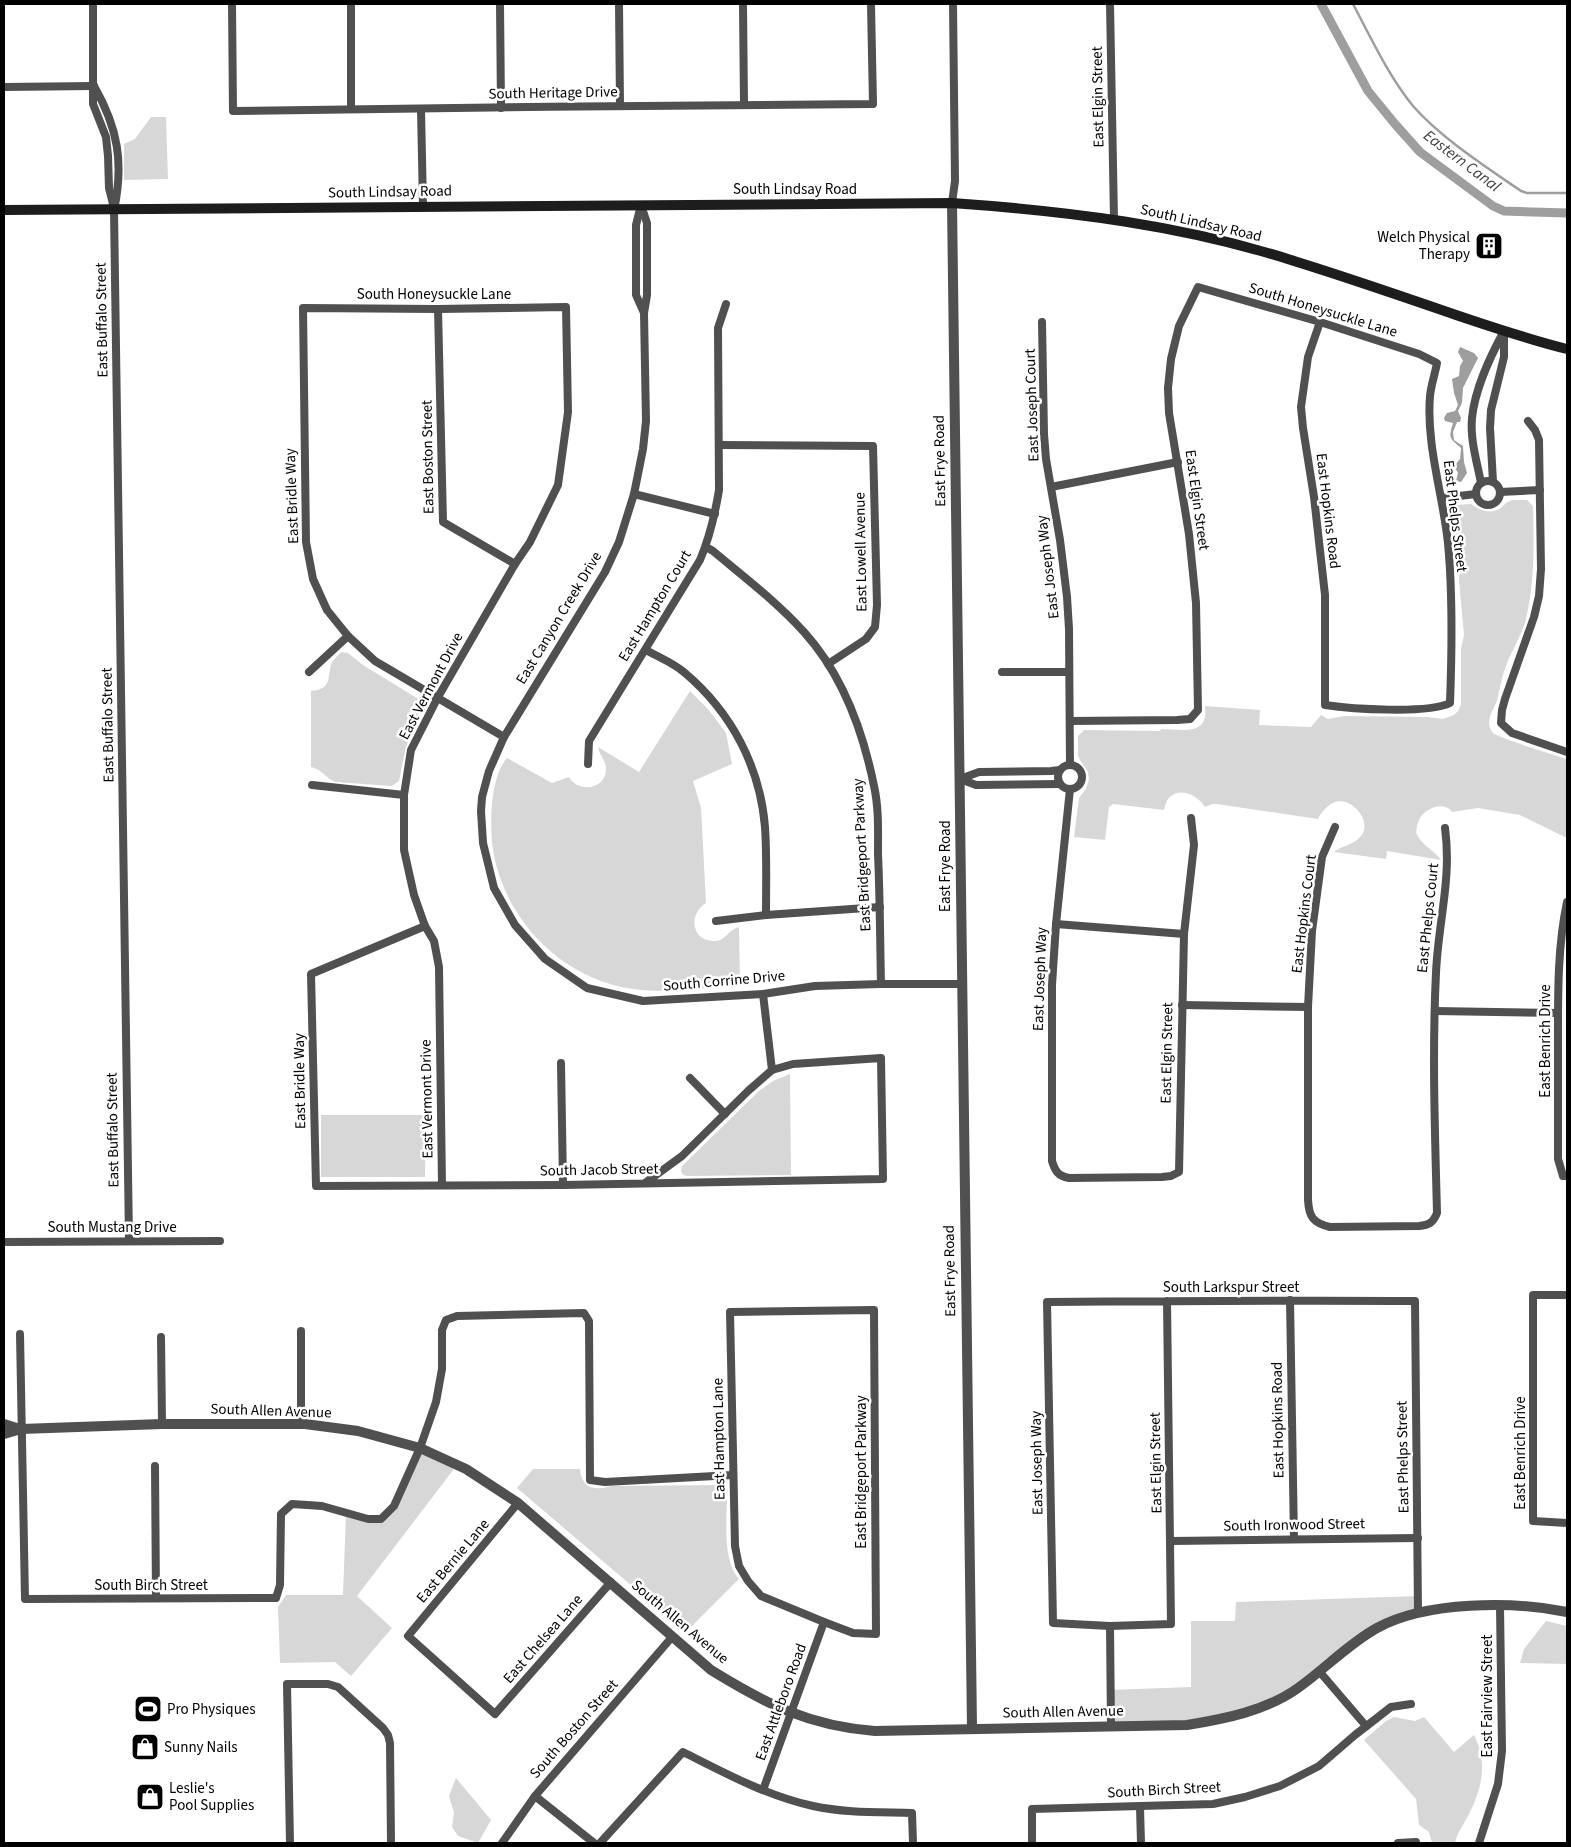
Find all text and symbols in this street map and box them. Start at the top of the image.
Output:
street label: East Elgin Street [1087,46,1109,148]
street label: South Heritage Drive [488,81,618,105]
water label: Eastern Canal [1419,125,1505,197]
street label: South Lindsay Road [733,179,857,200]
street label: South Lindsay Road [328,180,452,204]
street label: South Lindsay Road [1138,199,1264,247]
place label: Welch Physical Therapy [1377,227,1470,265]
building icon: Welch Physical Therapy [1474,231,1504,261]
street label: East Buffalo Street [90,262,114,378]
street label: South Honeysuckle Lane [1246,277,1400,343]
street label: South Honeysuckle Lane [357,284,511,305]
street label: East Joseph Court [1020,348,1044,462]
street label: East Boston Street [417,400,439,514]
street label: East Frye Road [929,415,951,507]
street label: East Bridle Way [280,448,304,544]
street label: East Elgin Street [1180,448,1214,552]
street label: East Hopkins Road [1310,452,1346,570]
street label: East Phelps Street [1438,459,1472,573]
street label: East Lowell Avenue [849,492,873,612]
street label: East Joseph Way [1031,514,1065,620]
street label: East Hampton Court [613,546,697,666]
street label: East Canyon Creek Drive [511,548,607,688]
street label: East Vermont Drive [394,629,468,743]
street label: East Buffalo Street [96,667,120,783]
street label: East Bridgeport Parkway [848,778,876,932]
street label: East Frye Road [935,820,956,912]
street label: East Hopkins Court [1286,853,1322,975]
street label: East Phelps Court [1412,862,1444,974]
street label: East Joseph Way [1028,927,1052,1031]
street label: South Corrine Drive [662,965,786,997]
street label: East Benrich Drive [1535,984,1556,1098]
street label: East Elgin Street [1156,1002,1178,1104]
street label: East Bridle Way [289,1033,311,1129]
street label: East Vermont Drive [415,1039,439,1159]
street label: East Buffalo Street [101,1072,125,1188]
street label: South Jacob Street [539,1158,659,1182]
street label: South Mustang Drive [47,1217,177,1238]
street label: East Frye Road [939,1225,961,1317]
street label: South Larkspur Street [1163,1277,1299,1298]
street label: East Hopkins Road [1266,1362,1290,1478]
street label: East Hampton Lane [707,1378,731,1500]
street label: East Bridgeport Parkway [851,1395,872,1549]
street label: East Benrich Drive [1510,1396,1531,1510]
street label: South Allen Avenue [210,1398,332,1424]
street label: East Phelps Street [1392,1401,1414,1513]
street label: East Joseph Way [1026,1411,1048,1515]
street label: East Elgin Street [1145,1412,1167,1514]
street label: South Ironwood Street [1223,1513,1365,1537]
street label: East Bernie Lane [412,1514,494,1608]
street label: South Birch Street [94,1575,208,1596]
street label: South Allen Avenue [627,1575,733,1669]
street label: East Chelsea Lane [498,1590,588,1688]
street label: East Fairview Street [1477,1635,1498,1757]
street label: East Attleboro Road [750,1640,812,1764]
street label: South Boston Street [525,1675,623,1783]
sports icon: Pro Physiques [133,1694,163,1724]
place label: Pro Physiques [167,1699,256,1720]
street label: South Allen Avenue [1002,1700,1124,1724]
shop icon: Sunny Nails [130,1732,160,1762]
place label: Sunny Nails [164,1737,238,1758]
street label: South Birch Street [1107,1777,1221,1803]
place label: Leslie's Pool Supplies [169,1778,254,1816]
shop icon: Leslie's Pool Supplies [135,1782,165,1812]

